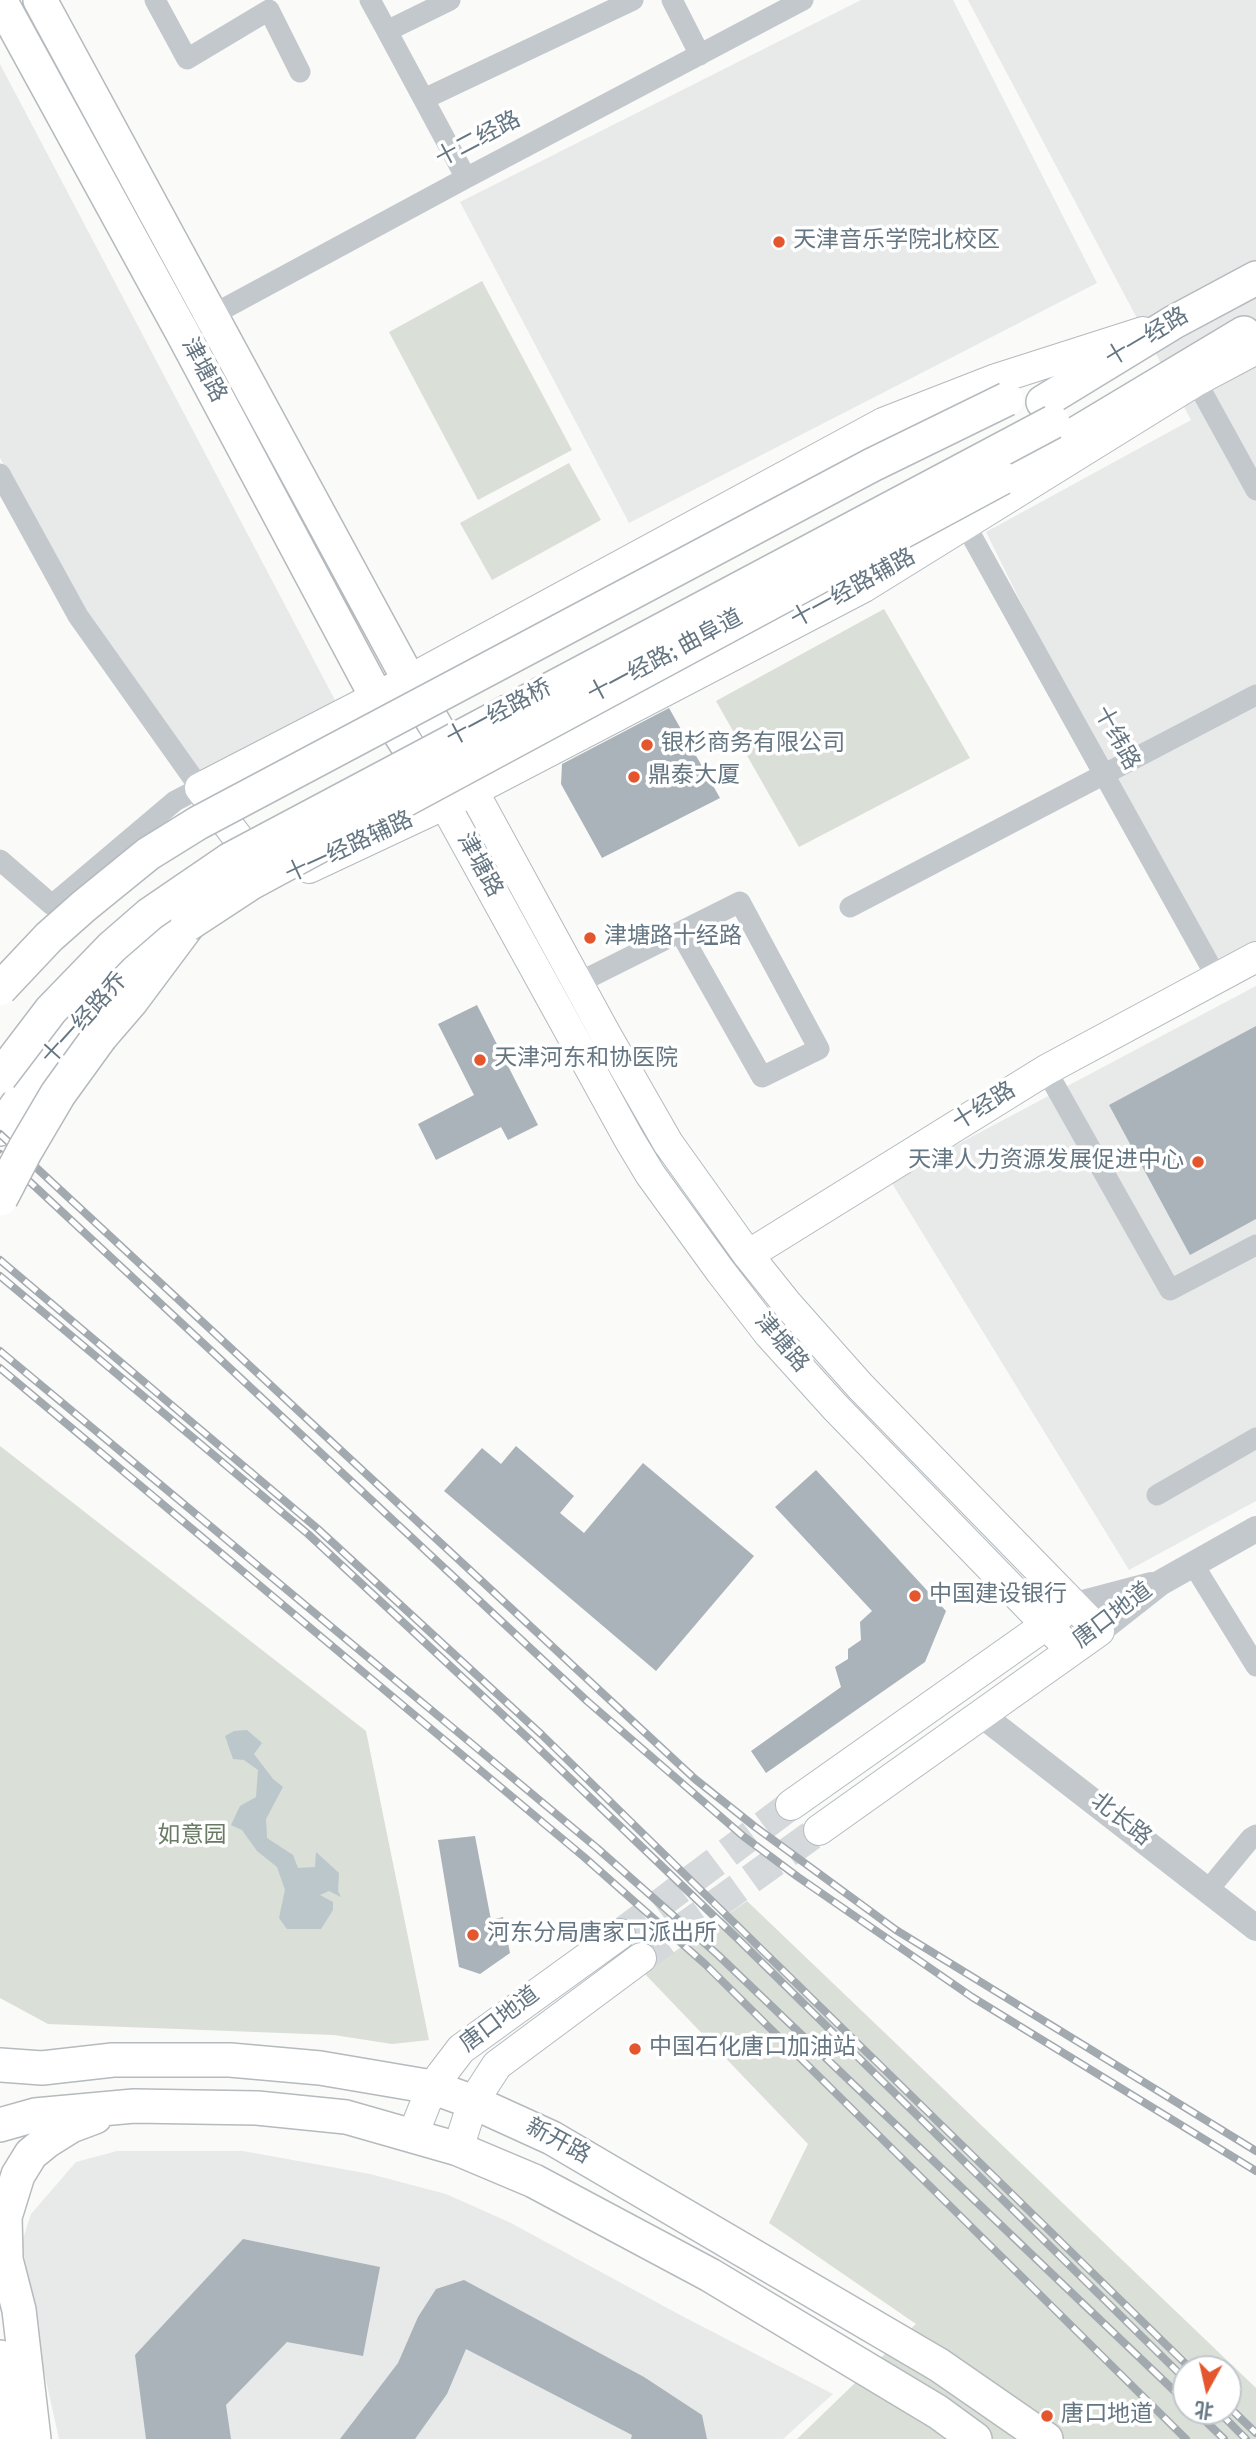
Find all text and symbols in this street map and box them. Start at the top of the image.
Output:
street label: 十二经路 [432,107,526,175]
place label: 天津音乐学院北校区 [793,228,1000,256]
marker: 天津音乐学院北校区 [771,234,787,250]
street label: 十一经路 [1101,303,1195,375]
street label: 津塘路 [174,334,230,408]
street label: 十一经路辅路 [787,544,921,636]
street label: 十一经路; 曲阜道 [584,606,748,710]
street label: 十一经路桥 [443,676,557,754]
street label: 十纬路 [1086,702,1144,776]
place label: 银杉商务有限公司 [661,731,845,759]
marker: 银杉商务有限公司 [639,737,655,753]
place label: 鼎泰大厦 [648,763,740,791]
marker: 鼎泰大厦 [626,769,642,785]
street label: 十一经路辅路 [282,807,418,891]
street label: 津塘路 [449,829,507,903]
place label: 津塘路十经路 [604,924,742,952]
marker: 津塘路十经路 [582,930,598,946]
street label: 十一经路乔 [37,968,135,1072]
place label: 天津河东和协医院 [494,1046,678,1074]
marker: 天津河东和协医院 [472,1052,488,1068]
street label: 十经路 [948,1078,1022,1138]
place label: 天津人力资源发展促进中心 [908,1148,1184,1176]
marker: 天津人力资源发展促进中心 [1190,1154,1206,1170]
street label: 津塘路 [747,1309,813,1379]
street label: 唐口地道 [1069,1578,1159,1656]
place label: 中国建设银行 [929,1582,1067,1610]
marker: 中国建设银行 [907,1588,923,1604]
street label: 北长路 [1084,1789,1156,1853]
park label: 如意园 [158,1823,226,1851]
place label: 河东分局唐家口派出所 [487,1921,717,1949]
marker: 河东分局唐家口派出所 [465,1927,481,1943]
street label: 唐口地道 [456,1982,546,2060]
place label: 中国石化唐口加油站 [649,2035,856,2063]
marker: 中国石化唐口加油站 [627,2041,643,2057]
street label: 新开路 [520,2115,594,2171]
north arrow [1172,2355,1242,2425]
text: 北 [1193,2396,1215,2422]
place label: 唐口地道 [1061,2402,1153,2430]
marker: 唐口地道 [1039,2408,1055,2424]

